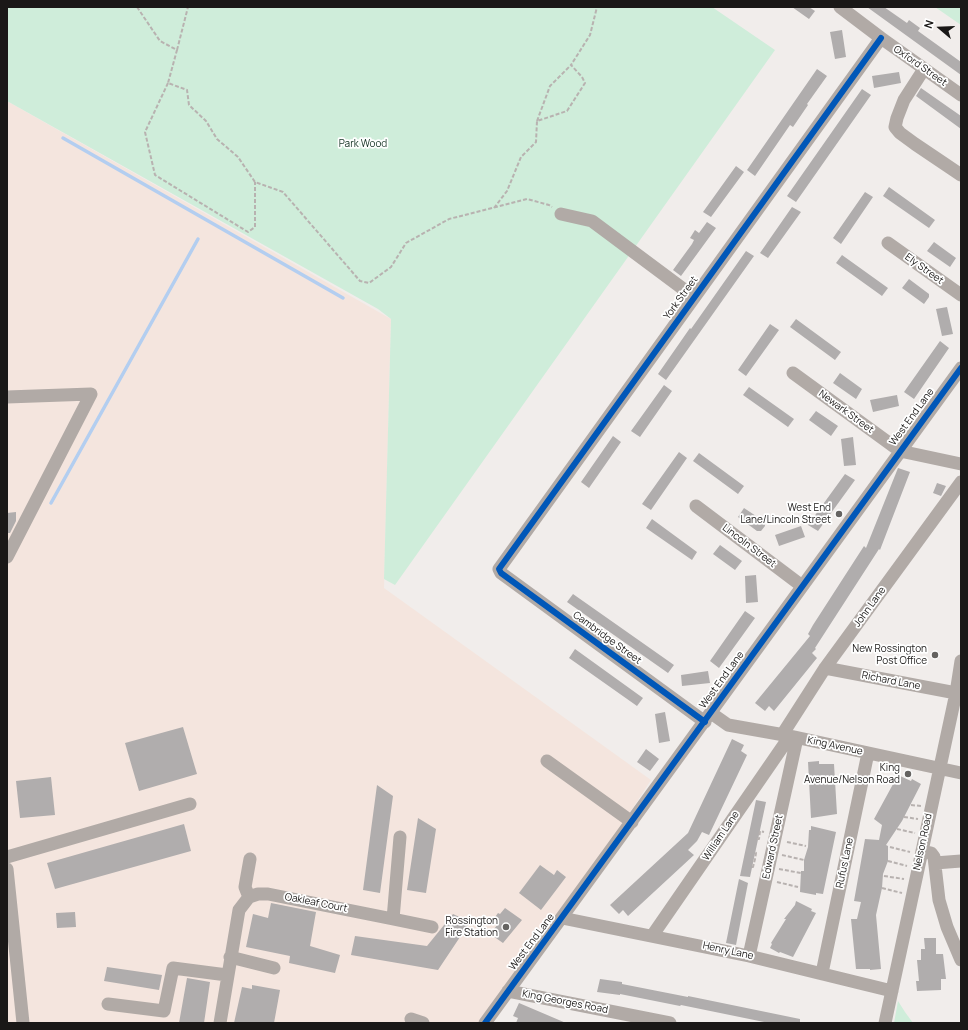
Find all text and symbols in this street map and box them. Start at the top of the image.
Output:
north arrow [920,8,960,48]
text: N [920,18,937,30]
street label: Oxford Street [891,43,949,89]
park label: Park Wood [339,138,387,150]
street label: Ely Street [902,251,946,287]
street label: York Street [661,274,701,322]
street label: West End Lane [887,386,937,448]
street label: Newark Street [816,388,876,436]
place label: West End Lane/Lincoln Street [740,502,831,526]
marker: West End Lane/Lincoln Street [834,509,844,519]
street label: Lincoln Street [720,522,778,570]
street label: John Lane [851,585,889,629]
street label: Cambridge Street [570,609,644,667]
place label: New Rossington Post Office [852,643,927,666]
street label: West End Lane [697,649,747,711]
marker: New Rossington Post Office [930,650,940,660]
street label: Richard Lane [861,669,921,693]
street label: King Avenue [806,734,864,758]
place label: King Avenue/Nelson Road [804,762,900,786]
marker: King Avenue/Nelson Road [903,769,913,779]
street label: William Lane [700,809,742,863]
street label: Nelson Road [911,812,935,872]
street label: Edward Street [760,814,786,880]
street label: Rufus Lane [834,837,856,889]
street label: Oakleaf Court [284,891,348,915]
street label: West End Lane [507,911,557,973]
place label: Rossington Fire Station [445,915,498,938]
marker: Rossington Fire Station [501,922,511,932]
street label: Henry Lane [701,940,755,962]
street label: King Georges Road [521,988,609,1016]

